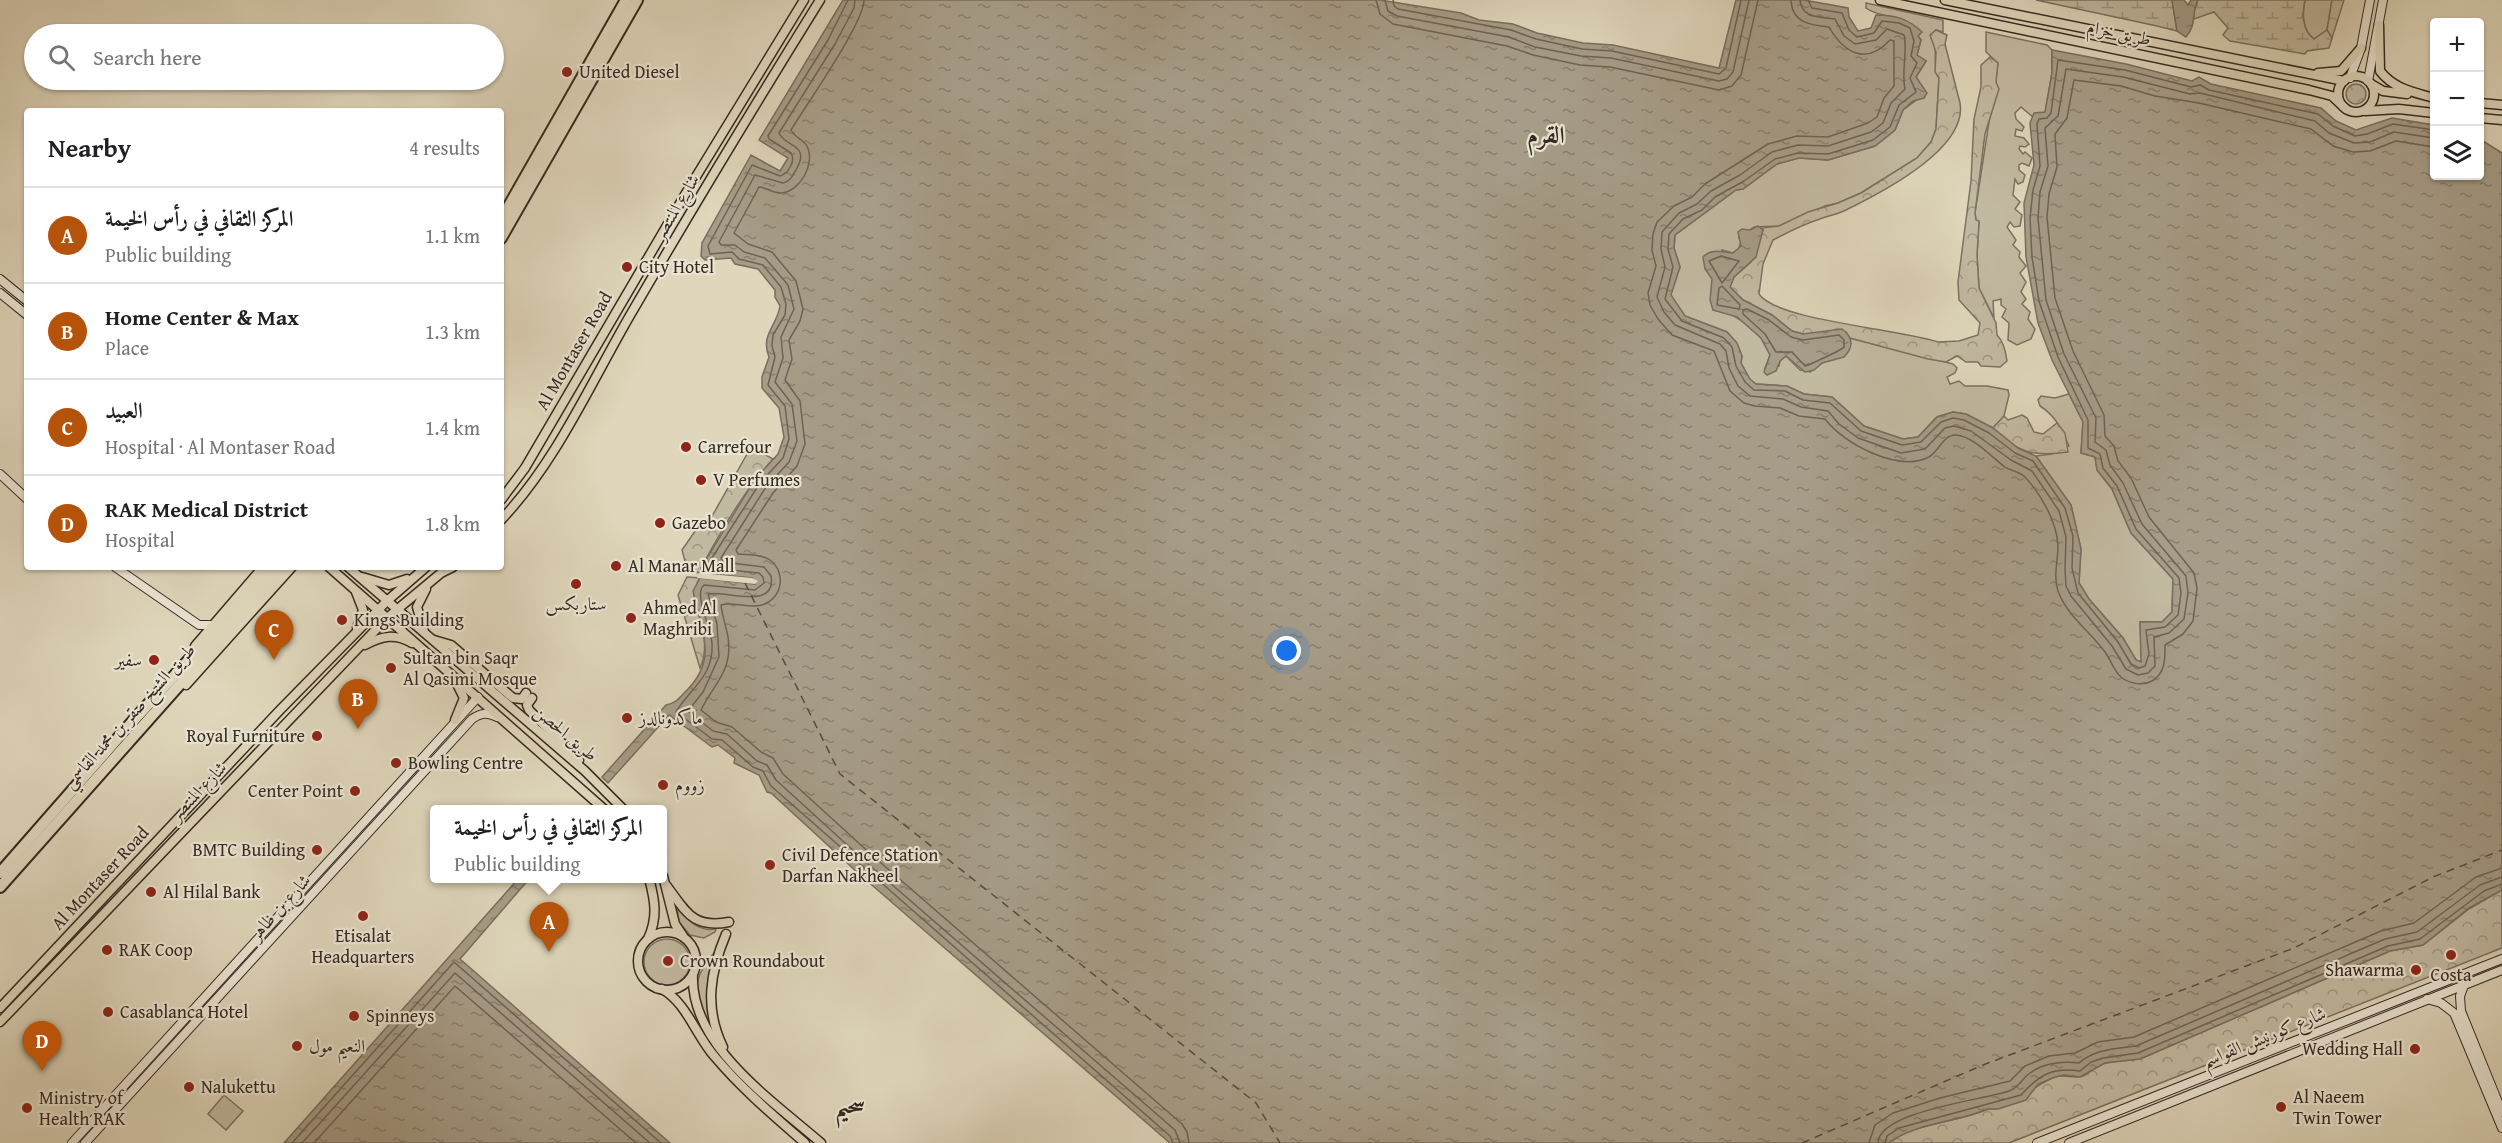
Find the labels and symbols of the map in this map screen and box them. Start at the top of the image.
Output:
street label: طريق خزام [2084,13,2154,55]
place label: United Diesel [579,58,679,85]
marker: United Diesel [560,65,574,79]
district label: القرم [1527,117,1565,156]
street label: شارع المنتصر [644,168,708,248]
place label: City Hotel [639,253,714,280]
marker: City Hotel [620,260,634,274]
street label: Al Montaser Road [529,286,619,415]
place label: Carrefour [698,433,772,460]
marker: Carrefour [679,440,693,454]
place label: V Perfumes [713,466,800,493]
marker: V Perfumes [694,473,708,487]
place label: Gazebo [672,509,726,536]
marker: Gazebo [653,516,667,530]
place label: Al Manar Mall [628,552,735,579]
marker: Al Manar Mall [609,559,623,573]
marker: ستاربكس [569,577,583,591]
place label: ستاربكس [546,590,606,617]
place label: Ahmed Al Maghribi [643,594,717,642]
place label: Kings Building [354,606,464,633]
pin: C [254,610,294,660]
marker: Ahmed Al Maghribi [624,611,638,625]
marker: Kings Building [335,613,349,627]
your location [1272,636,1301,665]
street label: طريق الشيخ صقر بن محمد القاسمي [56,637,204,797]
place label: Sultan bin Saqr Al Qasimi Mosque [403,644,537,692]
place label: سفير [113,646,142,673]
marker: سفير [147,653,161,667]
marker: Sultan bin Saqr Al Qasimi Mosque [384,661,398,675]
pin: B [338,680,378,729]
street label: طريق الحصن [528,698,604,767]
place label: ماكدونالدز [637,704,703,731]
marker: ماكدونالدز [620,711,634,725]
place label: Royal Furniture [186,722,305,749]
marker: Royal Furniture [310,729,324,743]
place label: Bowling Centre [408,749,523,776]
street label: شارع المنتصر [161,755,234,829]
marker: Bowling Centre [389,756,403,770]
place label: زووم [675,771,705,801]
place label: Center Point [248,777,344,804]
marker: زووم [656,778,670,792]
marker: Center Point [348,784,362,798]
street label: Al Montaser Road [44,819,155,936]
place label: BMTC Building [192,836,305,863]
place label: Civil Defence Station Darfan Nakheel [782,841,938,889]
marker: BMTC Building [310,843,324,857]
marker: Civil Defence Station Darfan Nakheel [763,858,777,872]
street label: شارع بن ظاهر [241,867,318,949]
place label: Al Hilal Bank [163,878,261,905]
marker: Al Hilal Bank [144,885,158,899]
pin: A [530,902,568,952]
marker: Etisalat Headquarters [356,909,370,923]
place label: Etisalat Headquarters [311,922,415,970]
place label: RAK Coop [119,936,193,963]
marker: RAK Coop [100,943,114,957]
place label: Crown Roundabout [680,947,825,974]
marker: Costa [2444,948,2458,962]
marker: Crown Roundabout [661,954,675,968]
place label: Shawarma [2325,956,2404,983]
place label: Costa [2431,961,2472,988]
marker: Shawarma [2409,963,2423,977]
place label: Casablanca Hotel [120,998,248,1025]
street label: شارع كورنيش القواسم [2198,999,2332,1078]
place label: Spinneys [366,1002,434,1029]
marker: Casablanca Hotel [101,1005,115,1019]
marker: Spinneys [347,1009,361,1023]
pin: D [22,1022,62,1071]
place label: النعيم مول [309,1032,365,1064]
place label: Wedding Hall [2302,1035,2403,1062]
marker: النعيم مول [290,1039,304,1053]
marker: Wedding Hall [2408,1042,2422,1056]
place label: Nalukettu [201,1073,276,1100]
marker: Nalukettu [182,1080,196,1094]
place label: Al Naeem Twin Tower [2293,1083,2382,1131]
place label: Ministry of Health RAK [39,1084,126,1132]
district label: سحيم [835,1087,865,1129]
marker: Al Naeem Twin Tower [2274,1100,2288,1114]
marker: Ministry of Health RAK [20,1101,34,1115]

